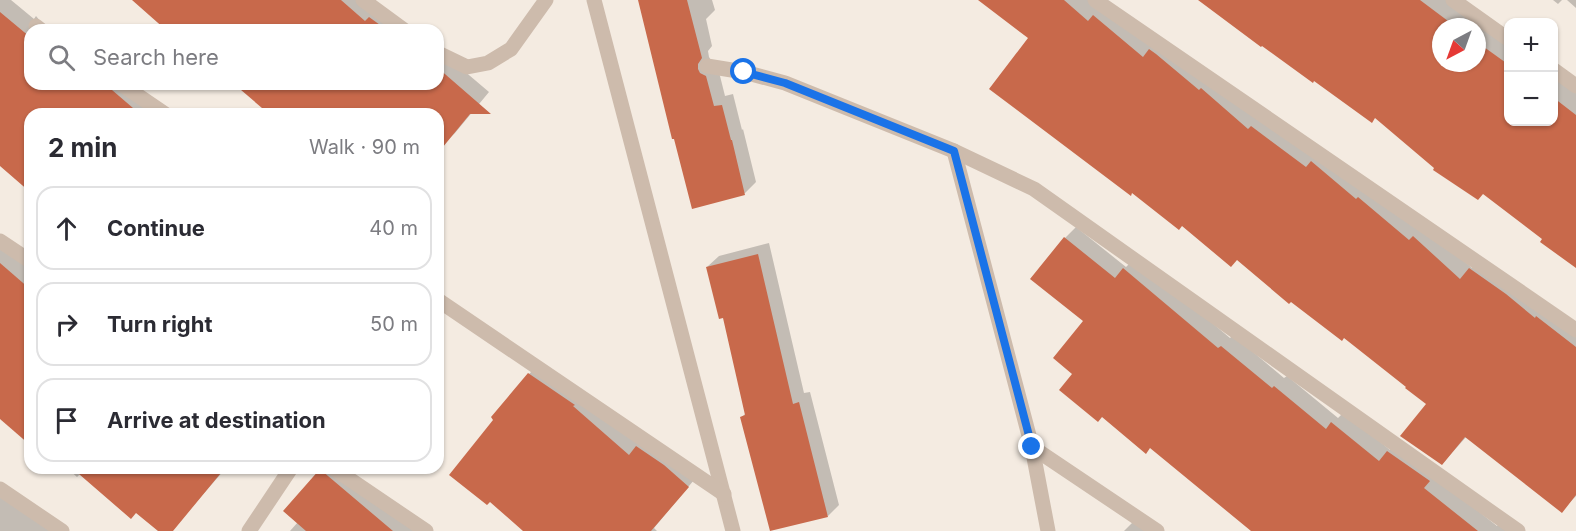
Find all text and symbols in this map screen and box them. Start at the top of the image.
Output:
north arrow [1432,18,1486,72]
map controls [1504,18,1558,126]
button: + [1504,18,1558,72]
search box [24,24,444,90]
icon: search [45,41,78,74]
text: Search here [93,44,219,70]
route start [730,58,756,84]
button: − [1504,72,1558,126]
text: 2 min [48,132,118,163]
text: Walk · 90 m [309,135,420,159]
icon: ahead [50,212,83,245]
text: Continue [107,215,205,241]
text: 40 m [369,216,418,240]
icon: right [50,308,83,341]
text: Turn right [107,311,213,337]
text: 50 m [370,312,418,336]
icon: arrive [50,404,83,437]
text: Arrive at destination [107,407,326,433]
route end [1018,433,1044,459]

